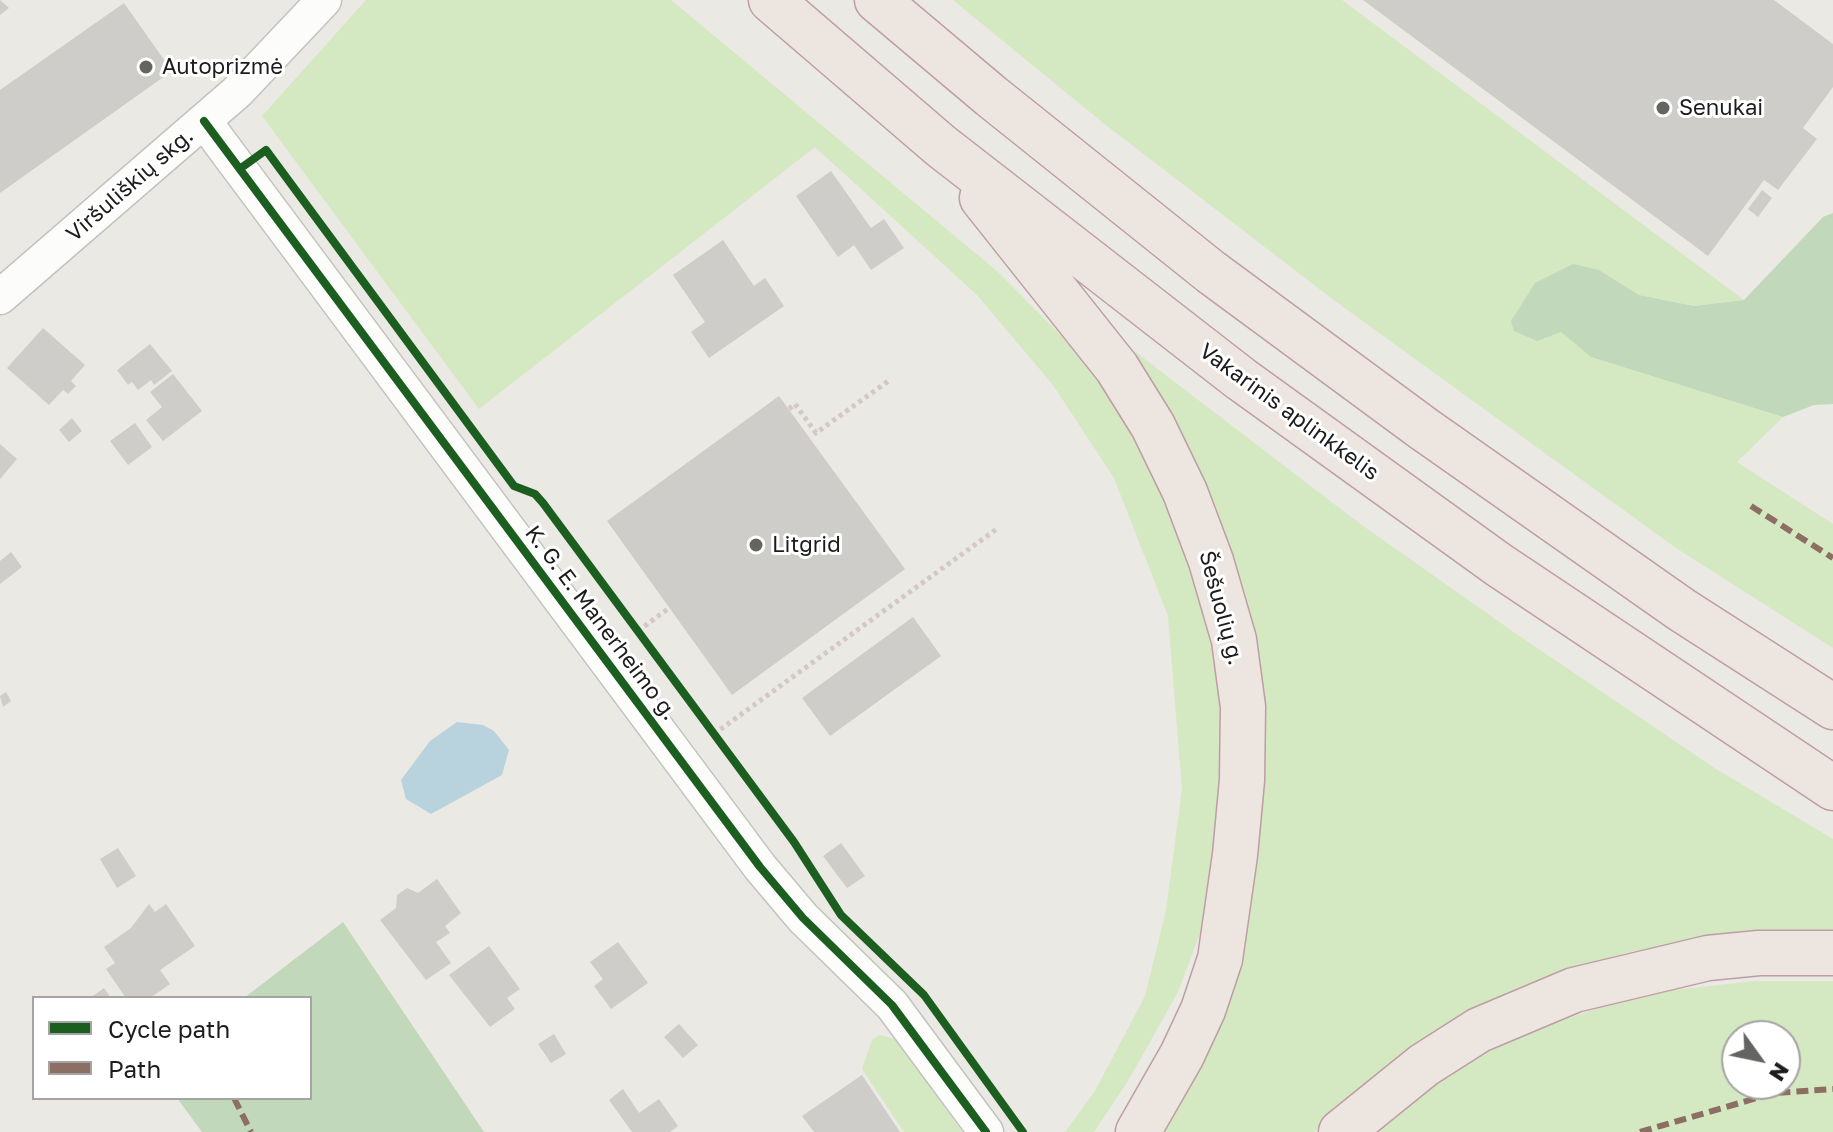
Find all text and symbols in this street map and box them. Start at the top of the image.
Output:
place label: Autoprizmė [162,54,283,80]
marker: Autoprizmė [137,58,155,76]
place label: Senukai [1679,95,1763,121]
marker: Senukai [1654,99,1672,117]
street label: Viršuliškių skg. [61,123,199,247]
street label: Vakarinis aplinkkelis [1194,338,1384,486]
street label: K. G. E. Manerheimo g. [519,521,683,725]
place label: Litgrid [772,532,841,558]
marker: Litgrid [747,536,765,554]
street label: Šešuolių g. [1193,548,1249,668]
legend [32,996,312,1100]
text: Cycle path [108,1014,230,1043]
north arrow [1721,1020,1801,1100]
text: Path [108,1054,161,1083]
text: N [1764,1058,1796,1087]

